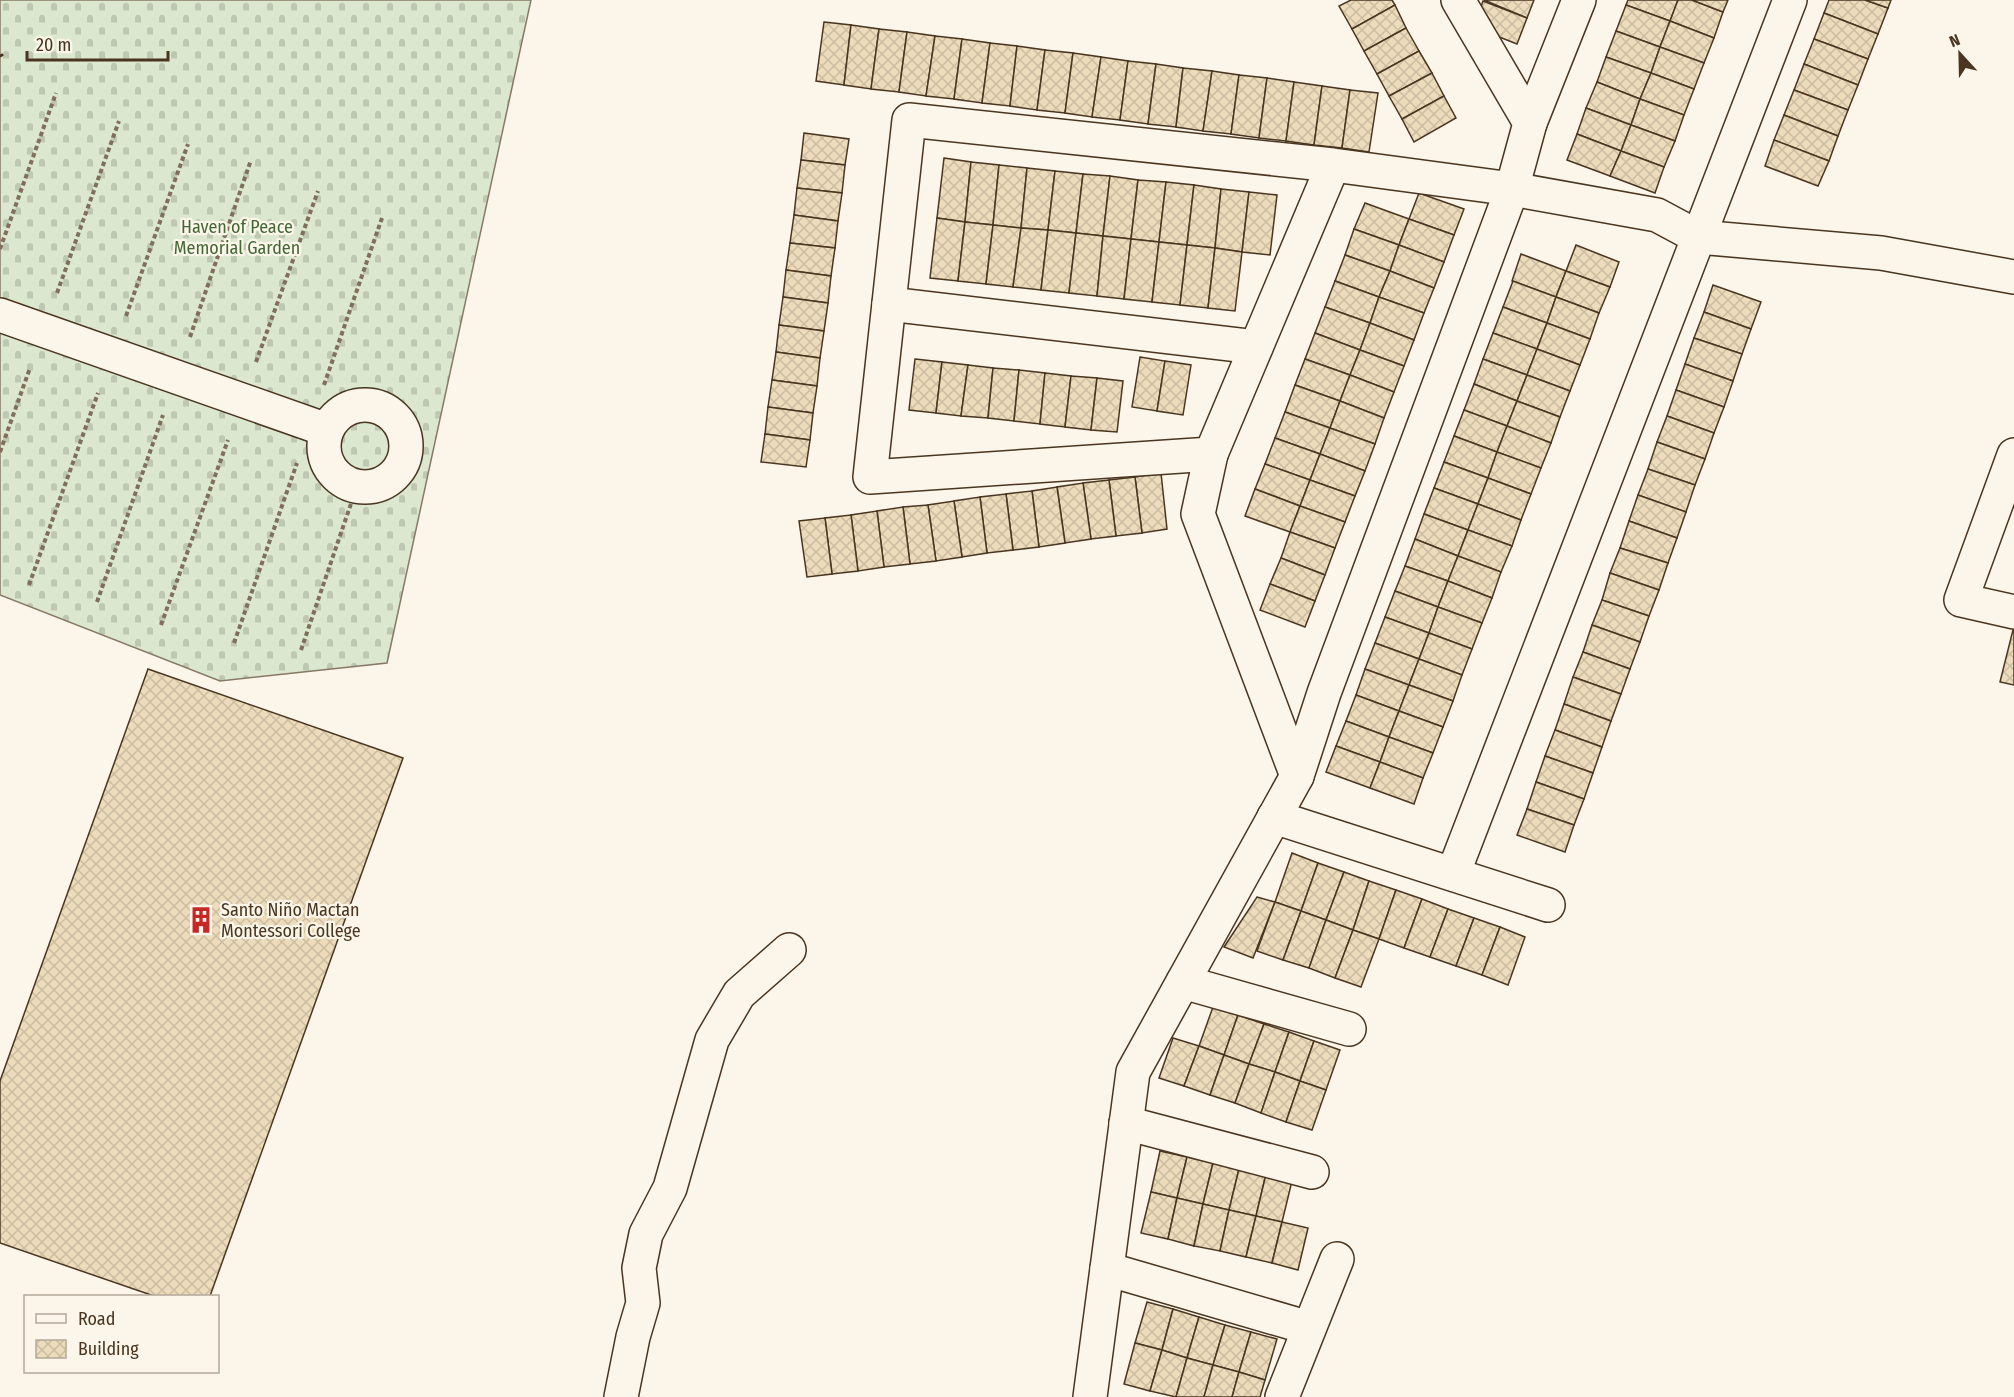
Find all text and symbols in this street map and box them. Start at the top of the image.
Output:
scale bar [27,24,168,62]
north arrow [1930,24,1990,84]
text: N [1947,30,1963,51]
text: 20 m [36,34,71,56]
park label: Haven of Peace Memorial Garden [174,216,300,259]
place label: Santo Niño Mactan Montessori College [221,899,361,942]
building icon: Santo Niño Mactan Montessori College [186,905,216,935]
legend [24,1295,219,1373]
text: Road [78,1308,115,1330]
text: Building [78,1338,139,1360]

